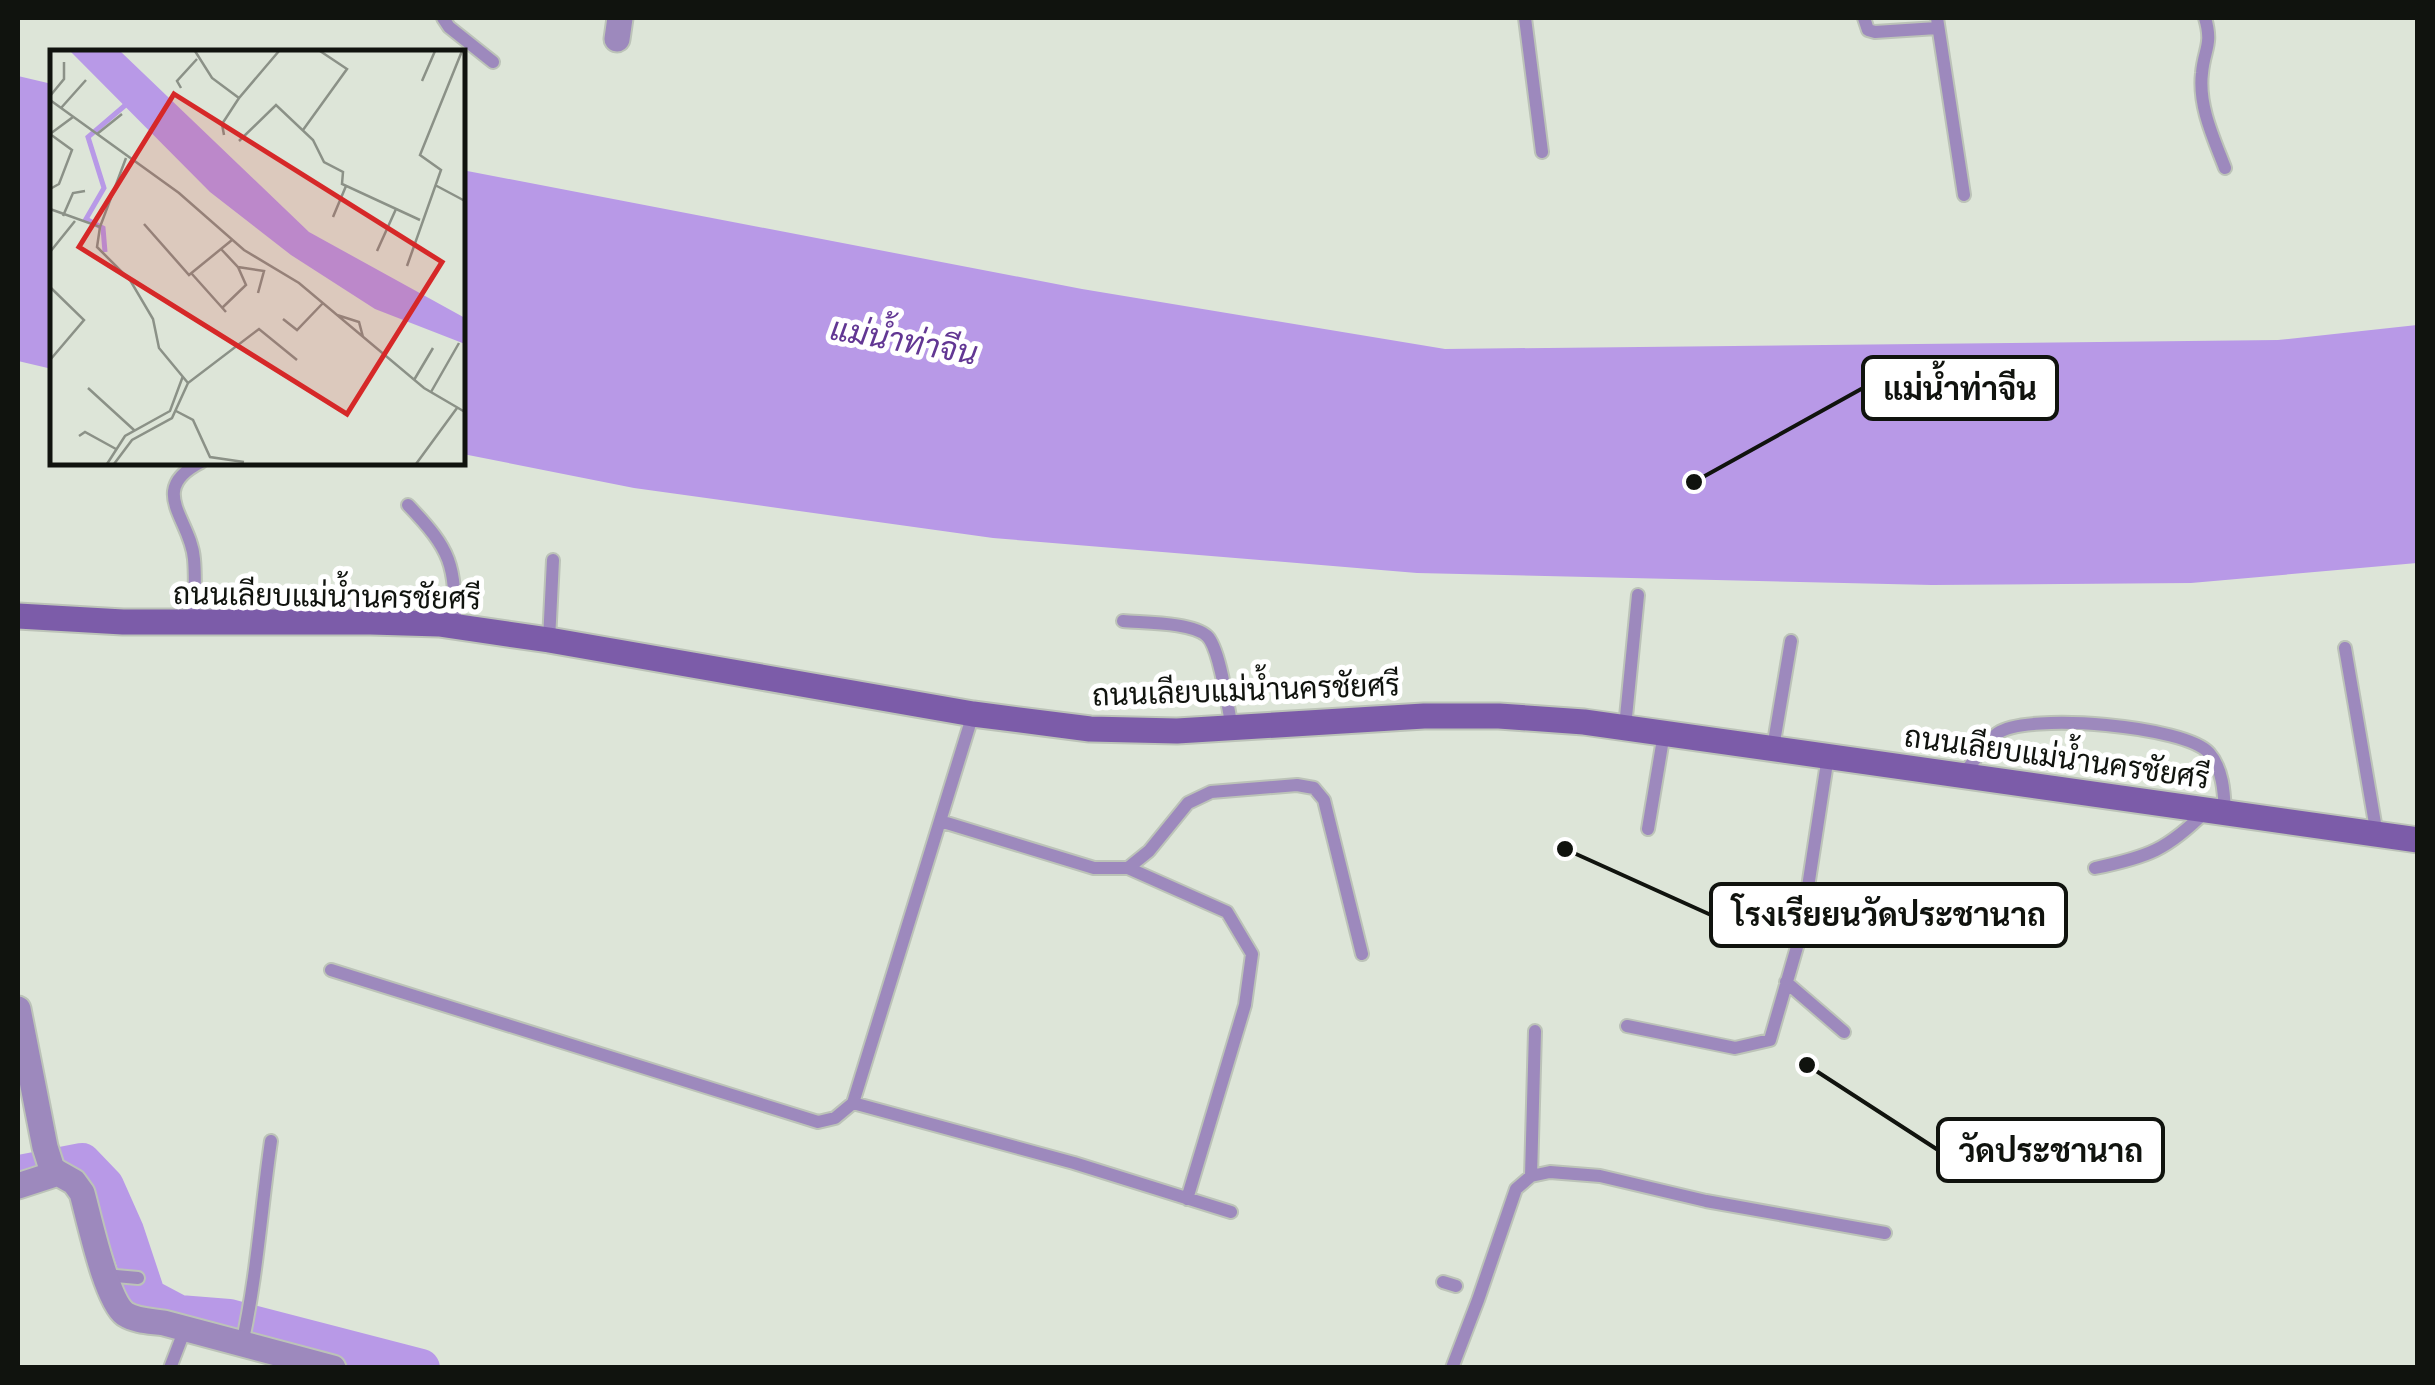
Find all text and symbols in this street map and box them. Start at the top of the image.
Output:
inset map [50,50,465,465]
water label: แม่น้ำท่าจีน [827,300,982,374]
callout: แม่น้ำท่าจีน [1863,357,2057,419]
text: แม่น้ำท่าจีน [1883,360,2037,409]
street label: ถนนเลียบแม่น้ำนครชัยศรี [173,567,481,617]
street label: ถนนเลียบแม่น้ำนครชัยศรี [1091,658,1401,714]
street label: ถนนเลียบแม่น้ำนครชัยศรี [1902,709,2213,797]
callout: โรงเรียยนวัดประชานาถ [1711,884,2066,946]
text: โรงเรียยนวัดประชานาถ [1730,893,2046,935]
callout: วัดประชานาถ [1938,1119,2163,1181]
text: วัดประชานาถ [1958,1129,2144,1171]

